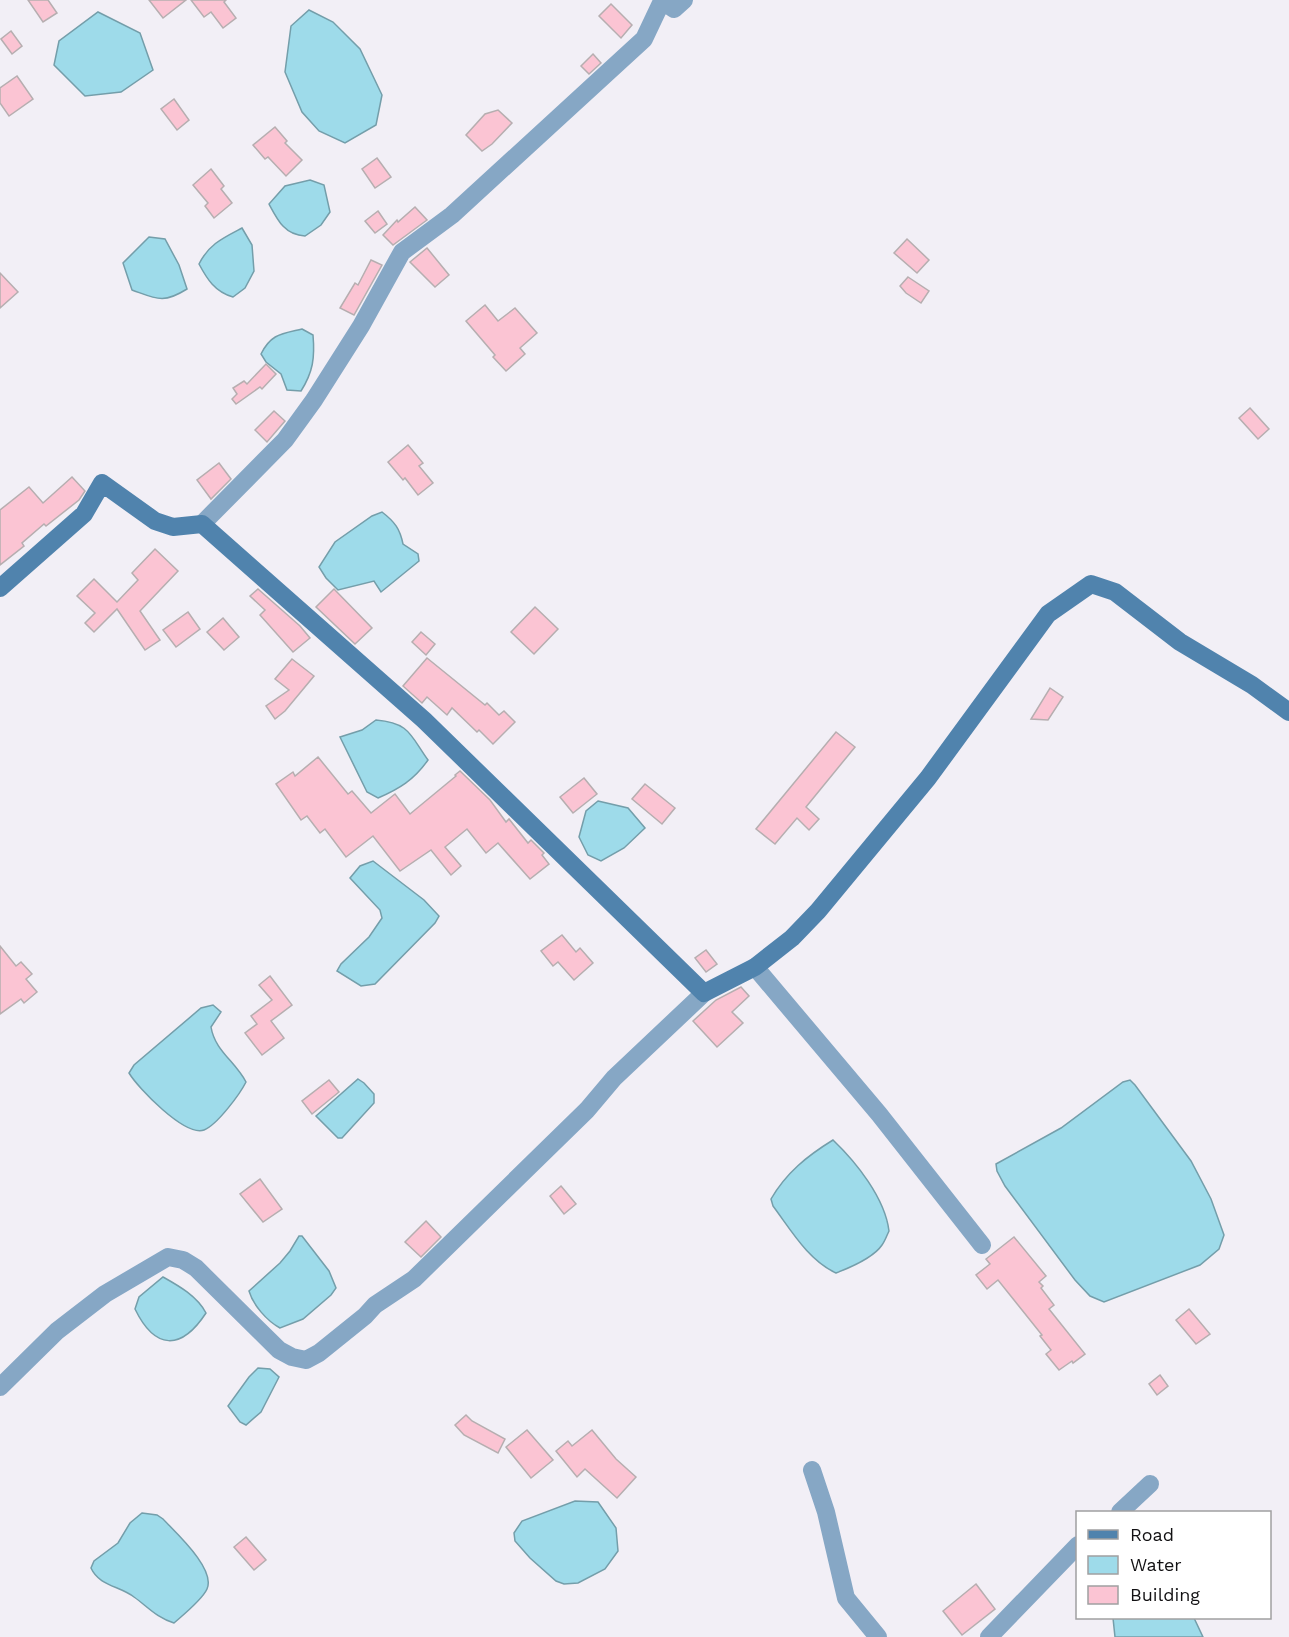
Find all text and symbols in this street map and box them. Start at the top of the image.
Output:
legend [1076,1511,1271,1619]
text: Road [1130,1524,1174,1545]
text: Water [1130,1554,1182,1575]
text: Building [1130,1584,1200,1605]

